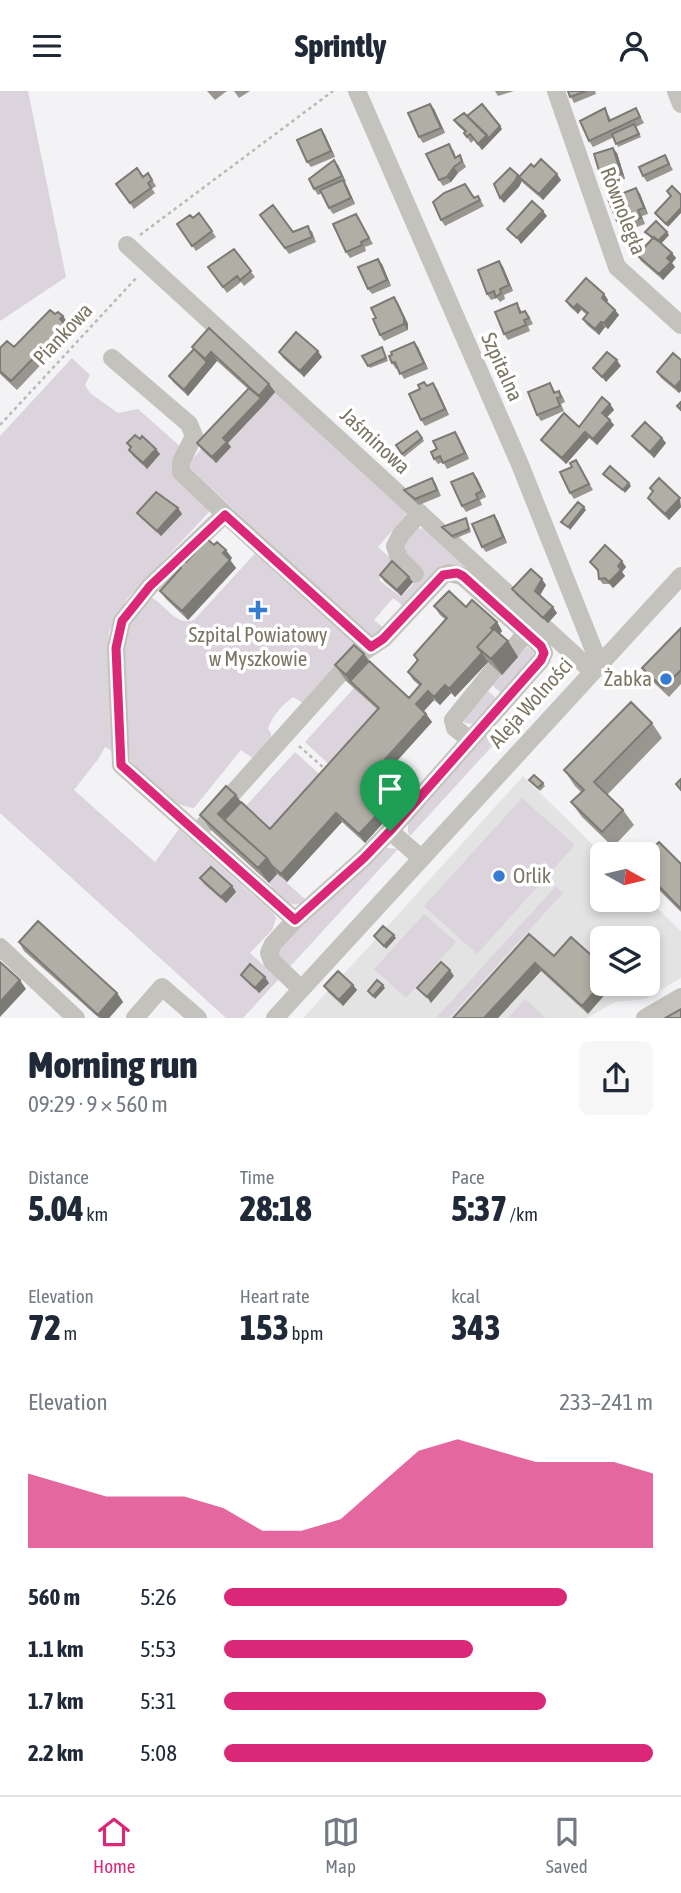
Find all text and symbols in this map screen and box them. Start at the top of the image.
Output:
icon: menu [28,27,66,65]
text: Sprintly [295,27,386,64]
icon: person [615,27,653,65]
street label: Równoległa [596,163,652,258]
street label: Piankowa [28,298,97,369]
street label: Szpitalna [477,329,529,405]
street label: Jaśminowa [336,402,415,478]
marker: Szpital Powiatowy w Myszkowie [248,600,268,620]
place label: Szpital Powiatowy w Myszkowie [189,622,328,670]
street label: Aleja Wolności [484,652,577,752]
place label: Żabka [604,666,652,690]
marker: Żabka [658,671,674,687]
pin [360,759,420,831]
icon: arrive [371,770,409,808]
north arrow [590,842,660,912]
map controls [590,842,660,996]
place label: Orlik [513,863,551,887]
marker: Orlik [491,868,507,884]
button: layers [590,926,660,996]
button: share [579,1041,653,1115]
text: Morning run [28,1043,198,1086]
text: 09:29 · 9 × 560 m [28,1091,168,1117]
text: Distance [28,1166,89,1188]
text: Time [240,1166,274,1188]
text: Pace [451,1166,485,1188]
text: 5.04 [28,1188,84,1228]
text: 28:18 [240,1188,312,1228]
text: 5:37 [451,1188,507,1228]
text: km [84,1203,108,1225]
text: /km [507,1203,538,1225]
text: Elevation [28,1285,94,1307]
text: Heart rate [240,1285,310,1307]
text: kcal [451,1285,480,1307]
text: 72 [28,1307,61,1347]
text: 153 [240,1307,289,1347]
text: 343 [451,1307,501,1347]
text: m [61,1322,77,1344]
text: bpm [289,1322,323,1344]
text: Elevation [28,1389,108,1415]
text: 233–241 m [559,1389,653,1415]
text: 560 m [28,1584,80,1610]
text: 5:26 [140,1584,177,1610]
text: 1.1 km [28,1636,84,1662]
text: 5:53 [140,1636,177,1662]
text: 1.7 km [28,1688,84,1714]
text: 5:31 [140,1688,177,1714]
text: 2.2 km [28,1740,84,1766]
text: 5:08 [140,1740,177,1766]
tab: Home [93,1813,135,1877]
tab: Map [322,1813,360,1877]
tab: Saved [546,1813,588,1877]

